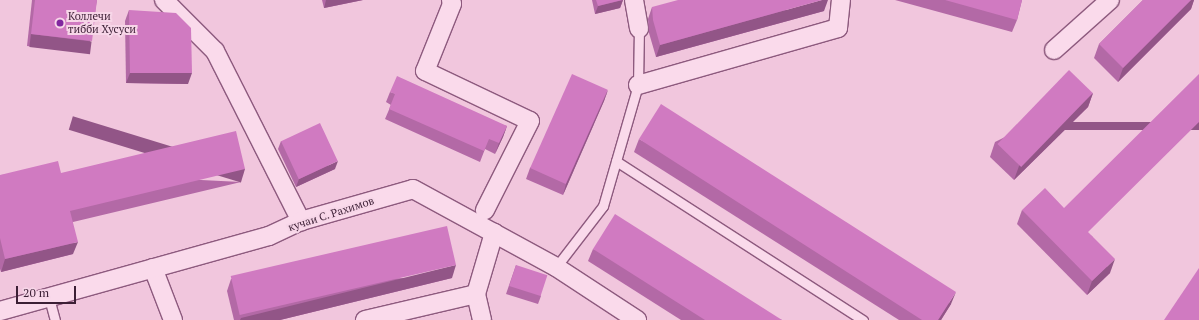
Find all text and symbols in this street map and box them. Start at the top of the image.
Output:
place label: Коллечи тибби Хусуси [68,10,136,36]
marker: Коллечи тибби Хусуси [55,18,65,28]
street label: кучаи С. Рахимов [286,194,376,234]
scale bar [18,278,78,304]
text: 20 m [23,285,49,300]

